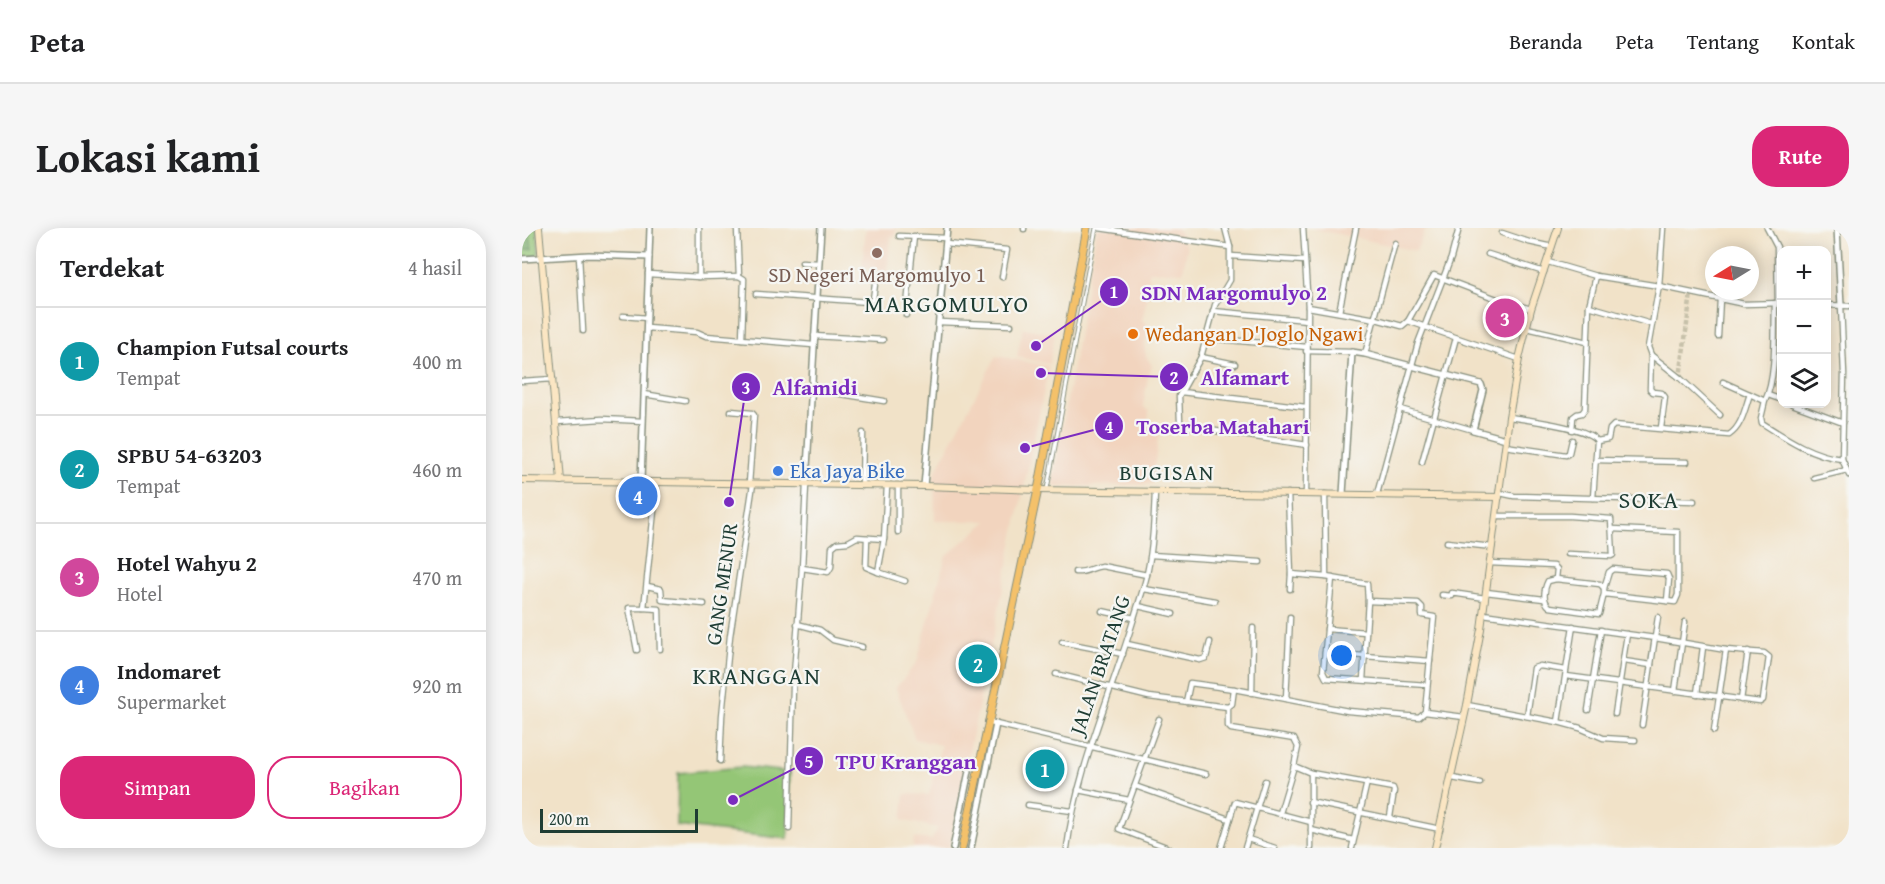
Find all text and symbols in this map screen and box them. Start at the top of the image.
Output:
text: Peta [30,21,85,62]
text: Beranda [1509,26,1582,57]
text: Peta [1615,26,1654,57]
text: Tentang [1687,26,1759,57]
text: Kontak [1792,26,1855,57]
text: Lokasi kami [36,126,260,187]
button: Rute [1752,126,1849,187]
marker: SD Negeri Margomulyo 1 [870,246,884,260]
north arrow [1705,246,1759,300]
map controls [1777,246,1831,408]
button: + [1777,246,1831,300]
text: Terdekat [60,248,164,287]
text: 4 hasil [408,253,462,282]
place label: SD Negeri Margomulyo 1 [768,259,986,290]
callout: SDN Margomulyo 2 [1099,272,1339,312]
text: SDN Margomulyo 2 [1141,276,1327,308]
text: 1 [1109,278,1119,305]
district label: MARGOMULYO [864,286,1030,321]
pin: 3 [1486,296,1524,340]
button: − [1777,300,1831,354]
place label: Wedangan D'Joglo Ngawi [1145,318,1363,349]
marker: Wedangan D'Joglo Ngawi [1126,327,1140,341]
text: Champion Futsal courts [117,331,349,363]
text: 1 [74,347,85,376]
text: 400 m [412,347,462,376]
button: layers [1777,354,1831,408]
callout: Alfamart [1159,357,1301,397]
text: Alfamart [1201,361,1290,393]
text: Tempat [117,363,180,392]
text: 2 [1169,364,1179,391]
callout: Alfamidi [731,367,870,407]
text: Alfamidi [773,371,858,403]
text: 3 [741,374,751,401]
callout: Toserba Matahari [1094,406,1321,446]
text: Toserba Matahari [1136,410,1310,442]
text: 4 [1104,413,1114,440]
text: SPBU 54-63203 [117,439,262,471]
text: 2 [74,455,85,484]
text: 460 m [412,455,462,484]
place label: Eka Jaya Bike [790,455,905,486]
district label: BUGISAN [1119,456,1215,488]
marker: Eka Jaya Bike [771,464,785,478]
text: Tempat [117,471,180,500]
pin: 4 [618,474,658,518]
district label: SOKA [1618,482,1680,517]
street label: GANG MENUR [698,520,746,647]
text: Hotel Wahyu 2 [117,547,257,579]
text: 3 [74,563,85,592]
text: 470 m [412,563,462,592]
text: Hotel [117,579,163,608]
street label: JALAN BRATANG [1060,591,1138,742]
your location [1327,641,1356,670]
pin: 2 [958,642,998,686]
text: Indomaret [117,655,221,687]
district label: KRANGGAN [693,658,821,693]
text: 4 [74,671,85,700]
text: 920 m [412,671,462,700]
text: Supermarket [117,687,226,716]
callout: TPU Kranggan [794,741,989,781]
text: TPU Kranggan [836,745,976,777]
pin: 1 [1026,746,1064,792]
text: 5 [804,748,814,775]
button: Simpan [60,756,255,819]
button: Bagikan [267,756,462,819]
scale bar [540,806,698,834]
text: 200 m [549,807,589,831]

